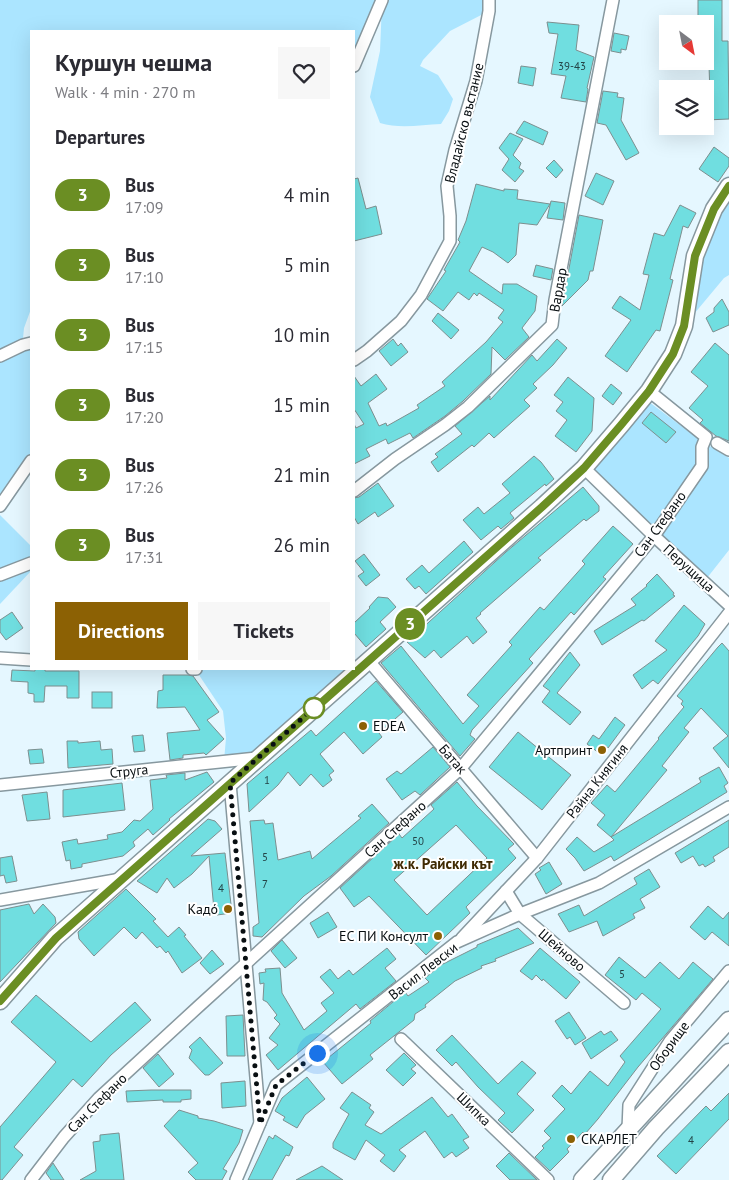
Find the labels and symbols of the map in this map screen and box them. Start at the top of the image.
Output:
north arrow [659,15,714,70]
house number: 39-43 [558,59,586,73]
street label: Владайско въстание [440,61,488,185]
street label: Вардар [545,266,571,314]
street label: Сан Стефано [630,487,690,561]
street label: Перущица [660,540,718,596]
line badge: 3 [394,608,426,640]
unlabelled marker [303,697,325,719]
place label: EDEA [373,717,406,735]
marker: EDEA [357,720,369,732]
street label: Батак [435,740,471,778]
street label: Райна Княгиня [562,740,632,822]
place label: Артпринт [535,741,592,759]
marker: Артпринт [596,744,608,756]
street label: Струга [109,760,149,782]
house number: 1 [264,773,270,787]
street label: Сан Стефано [360,796,430,862]
house number: 50 [412,834,424,848]
house number: 5 [262,850,268,864]
district label: ж.к. Райски кът [393,854,493,873]
house number: 7 [262,877,268,891]
house number: 4 [218,881,224,895]
place label: Кадó [187,900,218,918]
marker: Кадó [222,903,234,915]
street label: Шейново [535,925,589,975]
place label: ЕС ПИ Консулт [339,927,428,945]
marker: ЕС ПИ Консулт [432,930,444,942]
street label: Васил Левски [385,938,461,1004]
house number: 5 [619,967,625,981]
street label: Оборище [645,1017,693,1075]
your location [305,1041,330,1066]
street label: Сан Стефано [63,1069,131,1137]
street label: Шипка [453,1088,495,1130]
place label: СКАРЛЕТ [581,1130,637,1148]
marker: СКАРЛЕТ [565,1133,577,1145]
house number: 4 [688,1133,694,1147]

